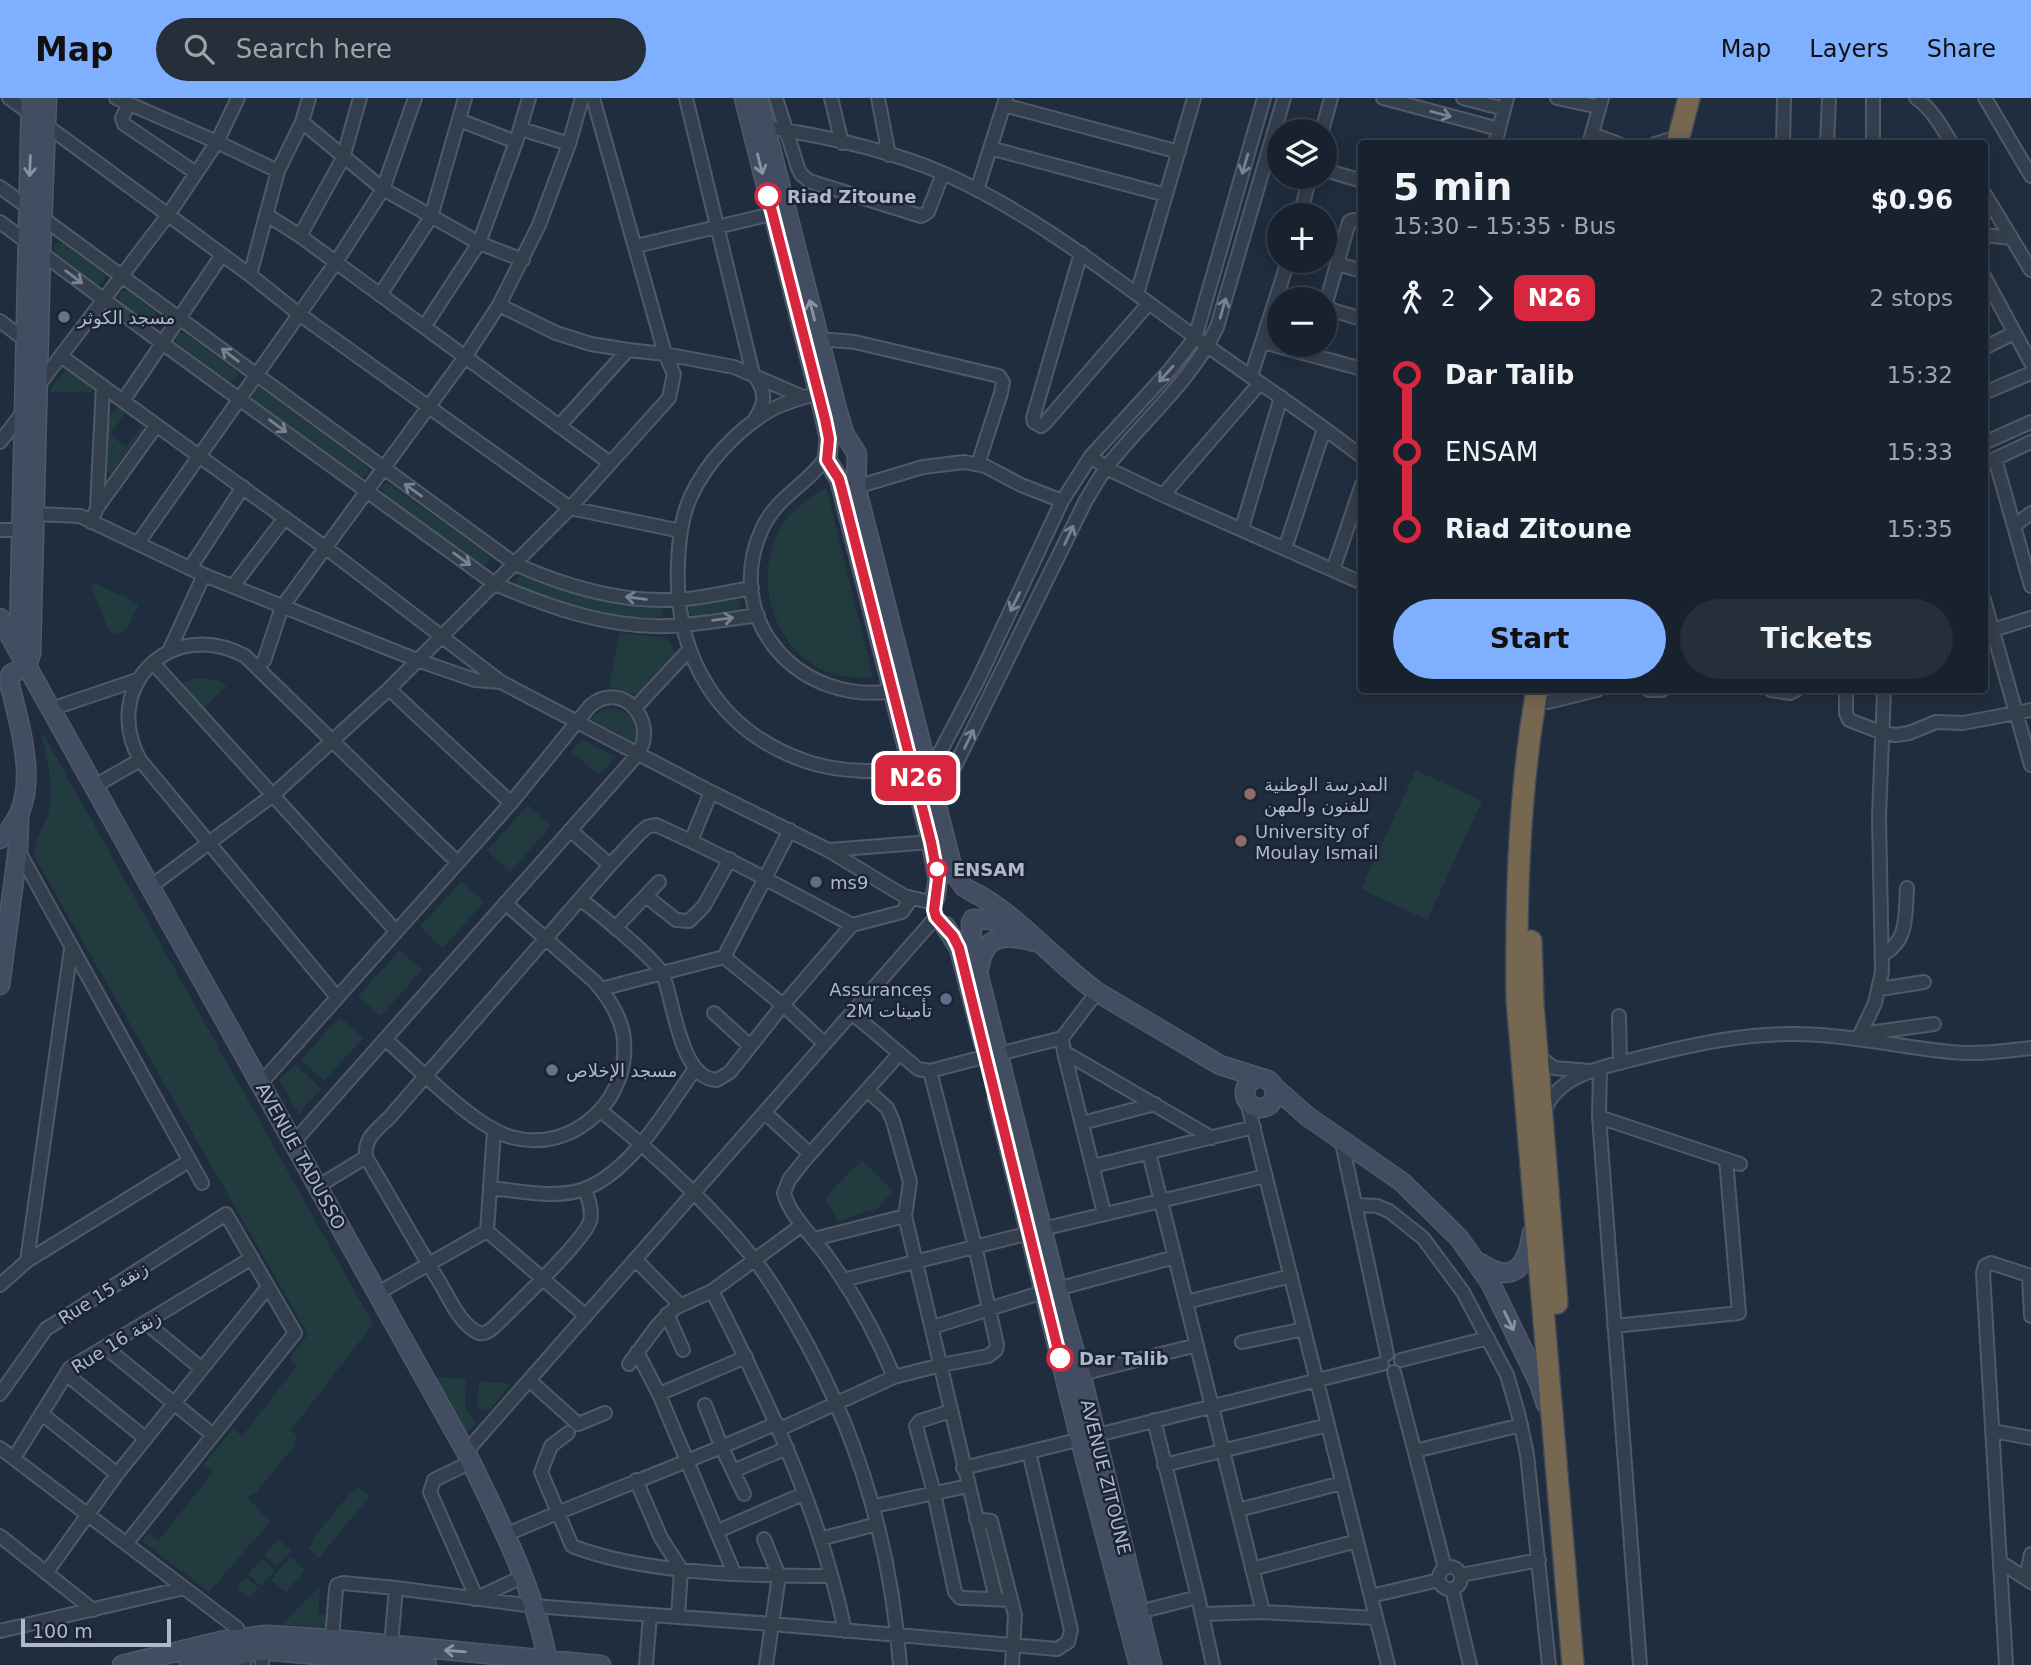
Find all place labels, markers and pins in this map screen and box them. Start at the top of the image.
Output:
marker: Riad Zitoune [755,183,781,209]
place label: Riad Zitoune [787,186,916,207]
place label: مسجد الكوثر [77,307,175,329]
marker: مسجد الكوثر [56,309,72,325]
place label: المدرسة الوطنية للفنون والمهن [1264,774,1388,817]
marker: المدرسة الوطنية للفنون والمهن [1242,786,1258,802]
place label: University of Moulay Ismail [1255,821,1379,863]
marker: University of Moulay Ismail [1233,833,1249,849]
marker: ENSAM [927,859,947,879]
place label: ENSAM [953,859,1025,880]
place label: ms9 [830,872,868,893]
marker: ms9 [808,874,824,890]
place label: Assurances 2M تأمينات [829,979,932,1021]
marker: Assurances 2M تأمينات [938,991,954,1007]
place label: مسجد الإخلاص [566,1060,677,1082]
marker: مسجد الإخلاص [544,1062,560,1078]
marker: Dar Talib [1047,1345,1073,1371]
place label: Dar Talib [1079,1348,1169,1369]

